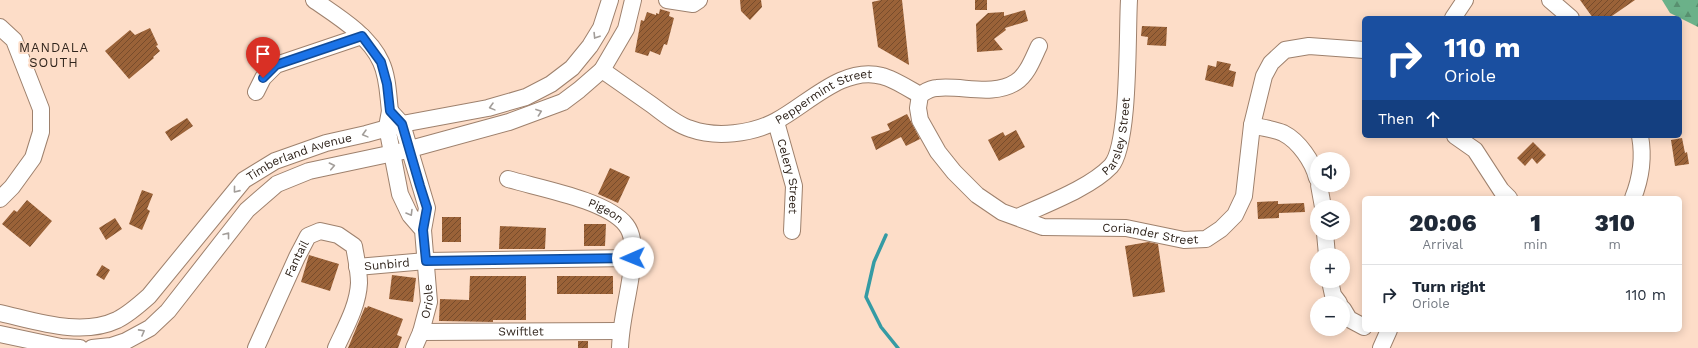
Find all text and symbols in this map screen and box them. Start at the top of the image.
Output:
text: 110 m [1444,31,1521,64]
one-way arrow [594,32,601,39]
icon: right [1378,32,1430,84]
pin [246,37,280,78]
district label: MANDALA SOUTH [19,40,89,70]
icon: arrive [252,43,274,65]
text: Oriole [1444,65,1496,86]
street label: Peppermint Street [773,67,872,127]
street label: Parsley Street [1099,97,1133,178]
one-way arrow [489,102,496,111]
one-way arrow [535,108,542,116]
icon: ahead [1422,108,1444,130]
text: Then [1378,110,1414,128]
street label: Timberland Avenue [244,130,353,184]
one-way arrow [362,130,368,138]
street label: Celery Street [774,137,801,214]
map controls [1310,152,1350,336]
button: sound [1310,152,1350,192]
one-way arrow [329,162,335,170]
one-way arrow [233,186,240,193]
street label: Pigeon [586,195,627,226]
button: layers [1310,200,1350,240]
one-way arrow [405,209,412,216]
text: 20:06 [1409,209,1477,237]
text: 1 [1530,209,1541,237]
text: 310 [1594,209,1635,237]
street label: Coriander Street [1102,221,1199,247]
one-way arrow [222,233,229,240]
position arrow [612,237,654,279]
text: Arrival [1423,237,1463,252]
text: min [1524,237,1548,252]
text: m [1609,237,1621,252]
street label: Fantail [282,238,312,280]
button: + [1310,248,1350,288]
street label: Sunbird [364,255,410,273]
text: Turn right [1412,278,1485,296]
street label: Oriole [418,284,436,320]
icon: right [1378,284,1400,306]
text: 110 m [1626,286,1666,304]
button: − [1310,296,1350,336]
text: Oriole [1412,296,1450,311]
street label: Swiftlet [498,324,544,339]
one-way arrow [137,330,145,337]

